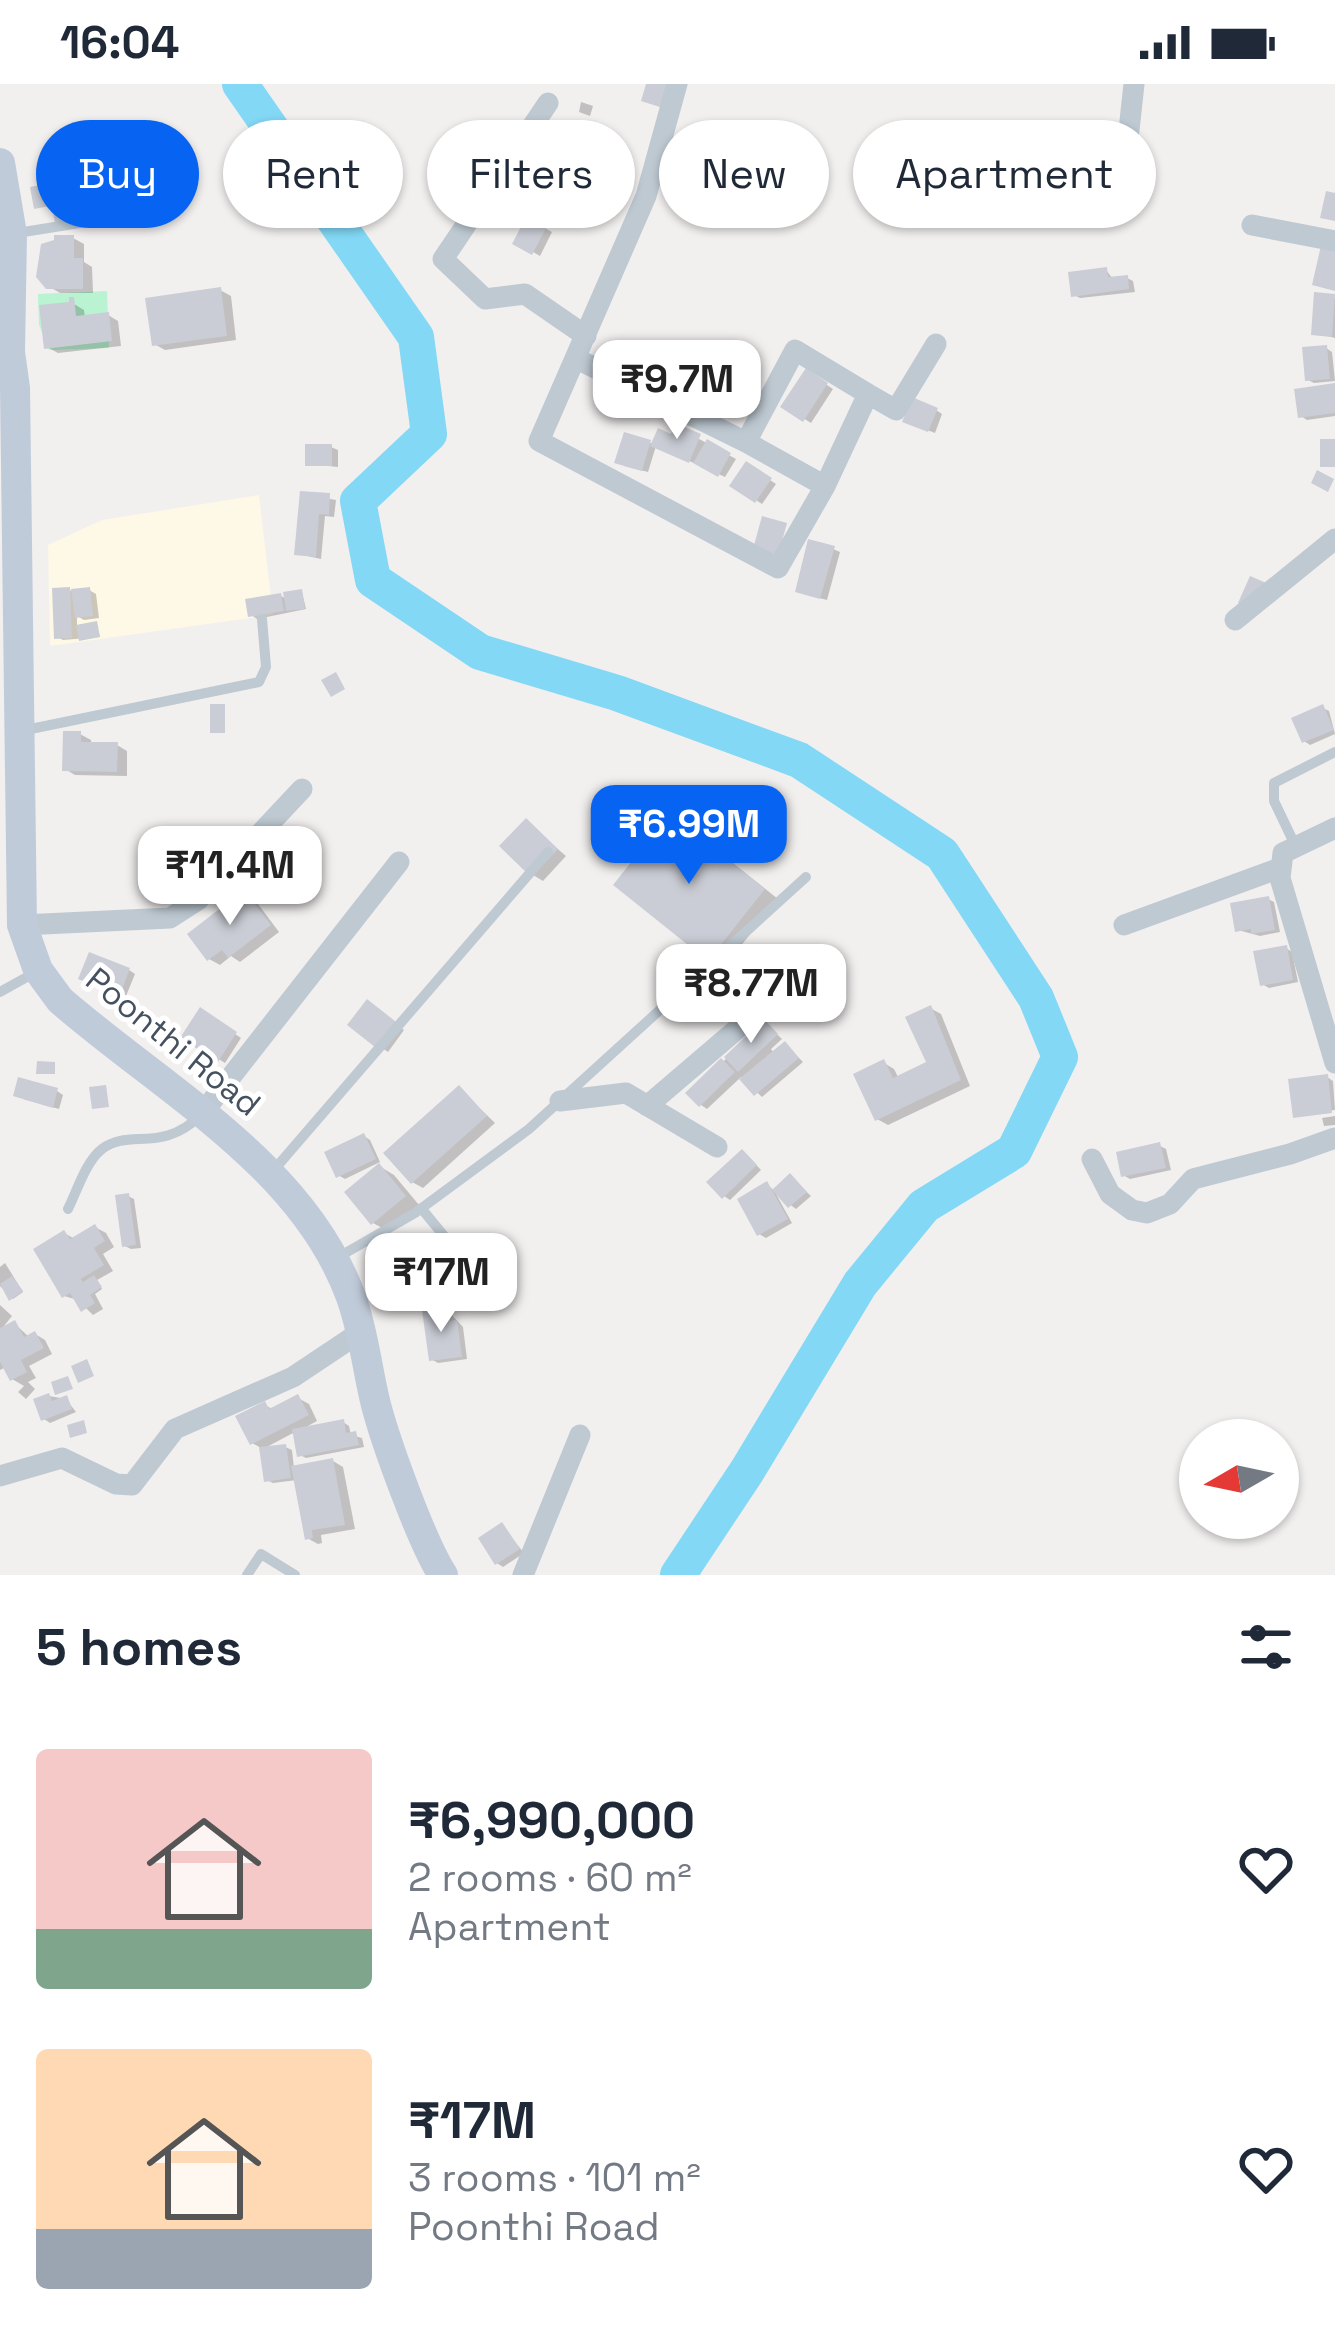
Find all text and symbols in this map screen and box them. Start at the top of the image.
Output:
text: 16:04 [60,14,179,71]
chip: Buy [36,120,199,228]
chip: Rent [223,120,403,228]
chip: Filters [427,120,635,228]
chip: New [659,120,829,228]
chip: Apartment [853,120,1156,228]
pin: ₹9.7M [593,340,761,442]
text: ₹9.7M [620,354,734,403]
pin: ₹6.99M [591,785,787,887]
text: ₹6.99M [618,799,760,848]
pin: ₹11.4M [132,826,328,928]
text: ₹11.4M [165,840,295,889]
pin: ₹8.77M [653,944,849,1046]
text: ₹8.77M [683,958,819,1007]
street label: Poonthi Road [77,959,269,1125]
pin: ₹17M [370,1233,512,1335]
text: ₹17M [392,1247,490,1296]
north arrow [1179,1419,1299,1539]
map controls [1179,1419,1299,1539]
icon: filters [1233,1614,1299,1680]
text: 5 homes [36,1615,242,1680]
text: ₹6,990,000 [408,1788,695,1853]
icon: home [132,1797,276,1941]
icon: heart [1233,1836,1299,1902]
text: 2 rooms · 60 m² [408,1853,692,1902]
text: Apartment [408,1902,611,1951]
text: ₹17M [408,2088,536,2153]
icon: home [132,2097,276,2241]
icon: heart [1233,2136,1299,2202]
text: 3 rooms · 101 m² [408,2153,701,2202]
text: Poonthi Road [408,2202,660,2251]

